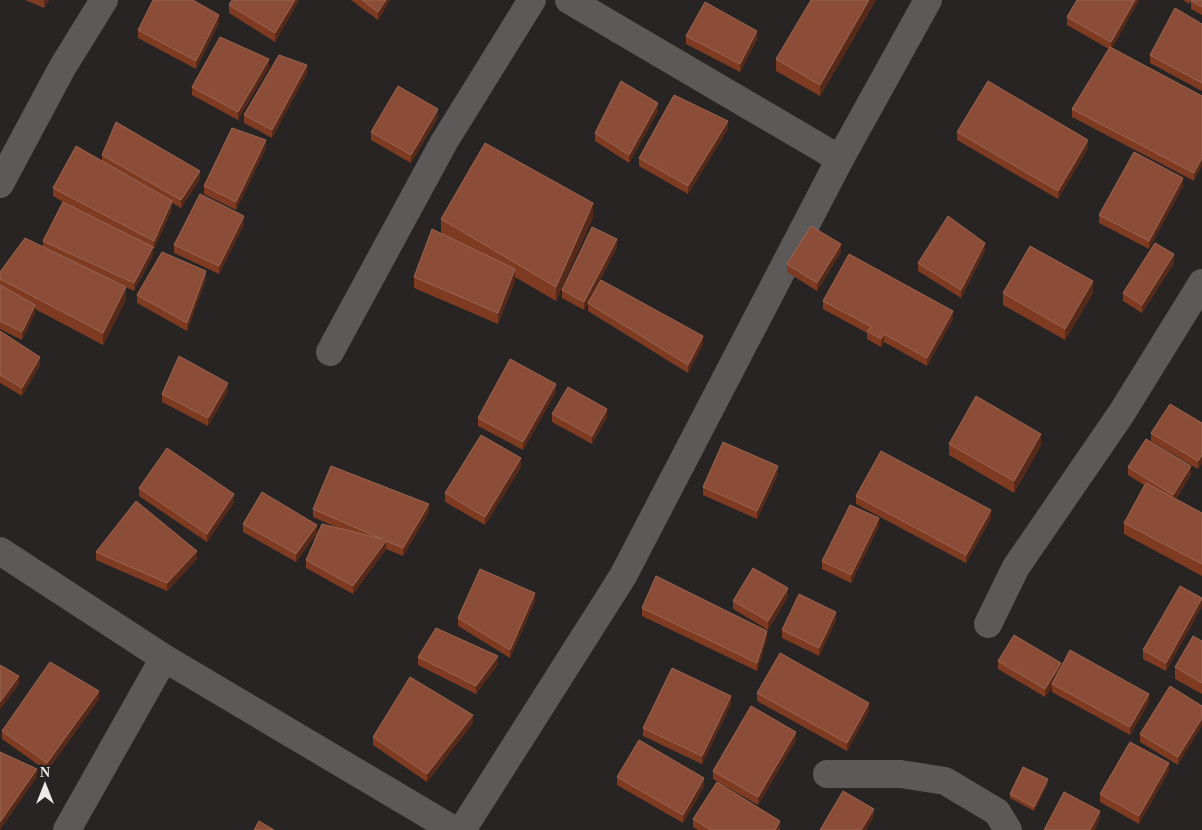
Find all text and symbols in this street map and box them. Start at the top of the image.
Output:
north arrow [20,760,70,810]
text: N [40,765,50,780]

